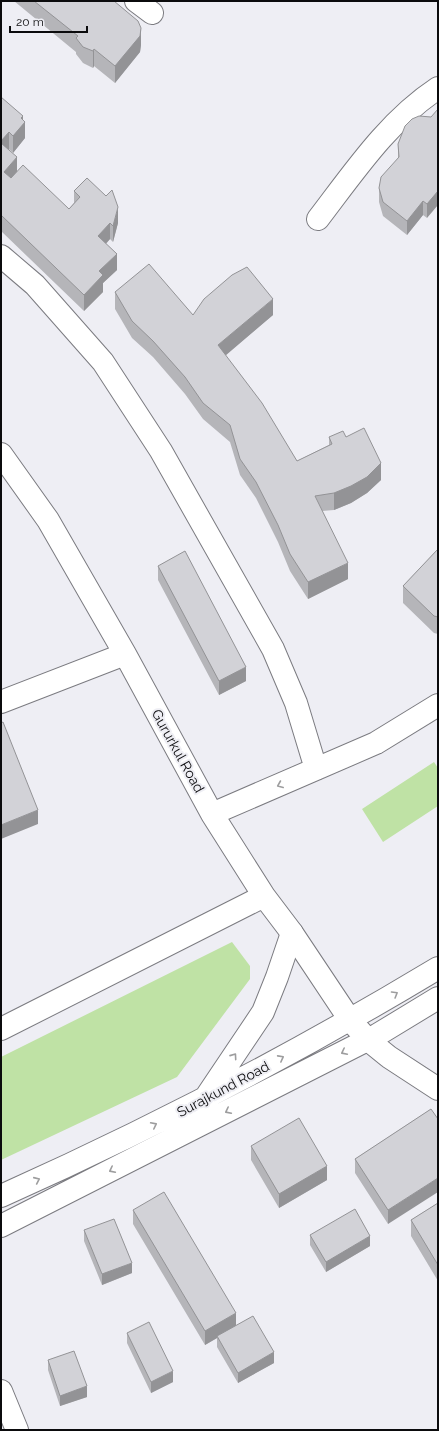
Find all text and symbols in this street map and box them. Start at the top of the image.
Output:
scale bar [10,8,87,34]
text: 20 m [16,15,44,29]
street label: Gururkul Road [149,707,207,795]
one-way arrow [277,780,284,788]
one-way arrow [391,991,398,999]
one-way arrow [340,1047,348,1055]
one-way arrow [229,1053,237,1060]
one-way arrow [277,1055,285,1063]
street label: Surajkund Road [174,1058,272,1120]
one-way arrow [224,1106,232,1114]
one-way arrow [150,1122,157,1129]
one-way arrow [108,1165,116,1173]
one-way arrow [33,1177,40,1185]

